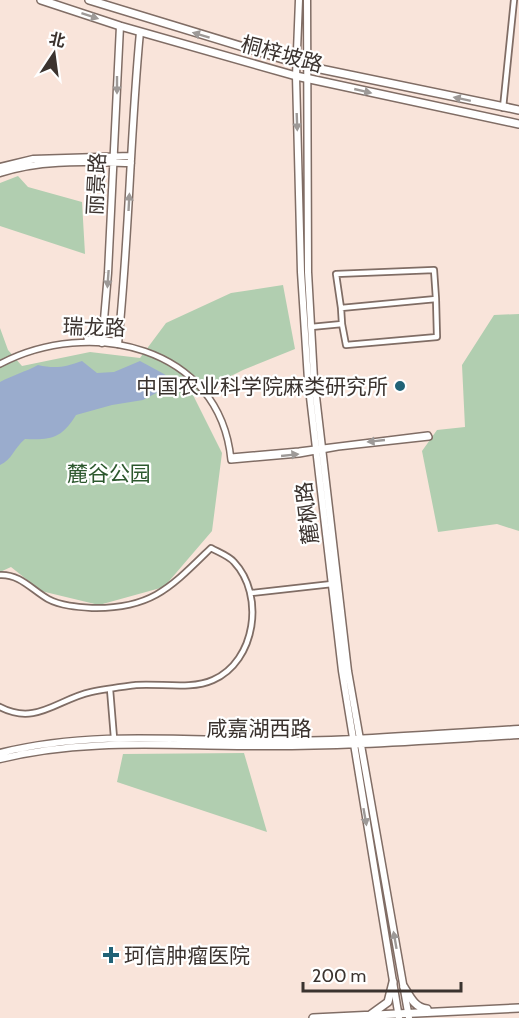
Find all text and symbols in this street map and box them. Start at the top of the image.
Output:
one-way arrow [81,12,99,22]
north arrow [24,24,84,84]
text: 北 [47,29,67,51]
one-way arrow [192,30,210,40]
street label: 桐梓坡路 [238,31,326,77]
one-way arrow [112,75,122,94]
one-way arrow [354,86,372,96]
one-way arrow [452,94,471,103]
one-way arrow [293,113,302,132]
street label: 丽景路 [82,152,110,216]
one-way arrow [124,193,133,212]
one-way arrow [103,270,112,289]
street label: 瑞龙路 [62,313,126,341]
place label: 中国农业科学院麻类研究所 [136,374,388,399]
marker: 中国农业科学院麻类研究所 [393,379,407,393]
one-way arrow [367,436,386,446]
one-way arrow [280,450,299,460]
park label: 麓谷公园 [67,461,151,486]
street label: 麓枫路 [291,480,323,546]
street label: 咸嘉湖西路 [207,716,312,741]
one-way arrow [361,808,370,827]
one-way arrow [391,930,400,949]
place label: 珂信肿瘤医院 [124,943,250,968]
marker: 珂信肿瘤医院 [102,946,120,964]
scale bar [303,955,460,993]
text: 200 m [312,965,366,987]

